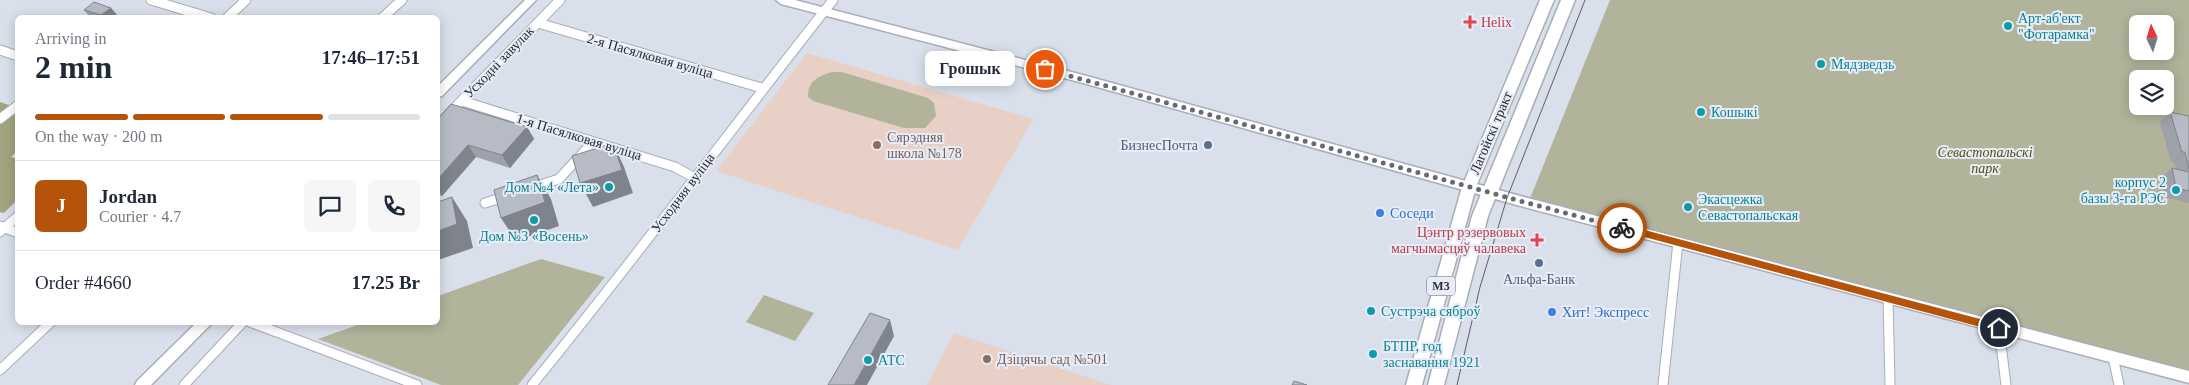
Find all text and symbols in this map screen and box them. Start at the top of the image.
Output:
place label: Арт-аб'ект "Фотарамка" [2018,11,2095,42]
marker: Helix [1463,15,1477,29]
place label: Helix [1481,15,1512,30]
north arrow [2129,15,2174,60]
map controls [2129,15,2174,115]
marker: Арт-аб'ект "Фотарамка" [2002,20,2014,32]
street label: Усходні завулак [461,23,537,101]
text: Arriving in [35,30,107,47]
street label: 2-я Пасялковая вуліца [585,31,715,81]
text: 17:46–17:51 [322,47,420,68]
pin [1024,48,1066,90]
text: 2 min [35,49,112,85]
callout: Грошык [925,52,1015,86]
icon: bag [1031,55,1059,83]
place label: Мядзведзь [1831,57,1894,72]
marker: Мядзведзь [1815,58,1827,70]
text: Грошык [939,60,1001,77]
button: layers [2129,70,2174,115]
street label: Лагойскі тракт [1467,89,1515,177]
place label: Кошыкі [1711,105,1758,120]
marker: Кошыкі [1695,106,1707,118]
street label: 1-я Пасялковая вуліца [514,111,644,163]
text: On the way · 200 m [35,128,163,145]
place label: Сярэдняя школа №178 [887,130,962,161]
place label: БизнесПочта [1120,138,1199,153]
marker: Сярэдняя школа №178 [871,139,883,151]
marker: БизнесПочта [1202,139,1214,151]
park label: Севастопальскі парк [1937,145,2033,176]
street label: Усходняя вуліца [648,150,718,236]
place label: корпус 2 базы 3-га РЭС [2081,175,2166,206]
button: chat [304,180,356,232]
button: phone [368,180,420,232]
place label: Дом №4 «Лета» [504,180,599,195]
marker: Дом №4 «Лета» [603,181,615,193]
marker: корпус 2 базы 3-га РЭС [2170,184,2182,196]
text: Jordan [99,186,157,207]
place label: Экасцежка Севастопальская [1698,192,1799,223]
text: J [56,195,66,216]
marker: Экасцежка Севастопальская [1682,201,1694,213]
courier [1597,203,1647,253]
place label: Соседи [1390,206,1434,221]
marker: Соседи [1374,207,1386,219]
text: Courier · 4.7 [99,208,181,225]
marker: Дом №3 «Восень» [528,214,540,226]
icon: bike [1608,214,1636,242]
place label: Цэнтр рэзервовых магчымасцяў чалавека [1391,225,1527,256]
place label: Дом №3 «Восень» [479,229,589,244]
marker: Цэнтр рэзервовых магчымасцяў чалавека [1530,233,1544,247]
marker: Альфа-Банк [1533,257,1545,269]
text: Order #4660 [35,272,132,293]
text: 17.25 Br [351,272,420,293]
place label: Альфа-Банк [1503,272,1575,287]
road number: М3 [1427,276,1455,296]
place label: Сустрэча сяброў [1381,304,1480,319]
marker: Сустрэча сяброў [1365,305,1377,317]
place label: Хит! Экспресс [1562,305,1649,320]
marker: Хит! Экспресс [1546,306,1558,318]
pin [1978,307,2020,349]
icon: home [1985,314,2013,342]
place label: БТПР, год заснавання 1921 [1383,339,1480,370]
marker: БТПР, год заснавання 1921 [1367,348,1379,360]
place label: Дзіцячы сад №501 [997,352,1108,367]
place label: АТС [878,353,905,368]
marker: Дзіцячы сад №501 [981,353,993,365]
marker: АТС [862,354,874,366]

